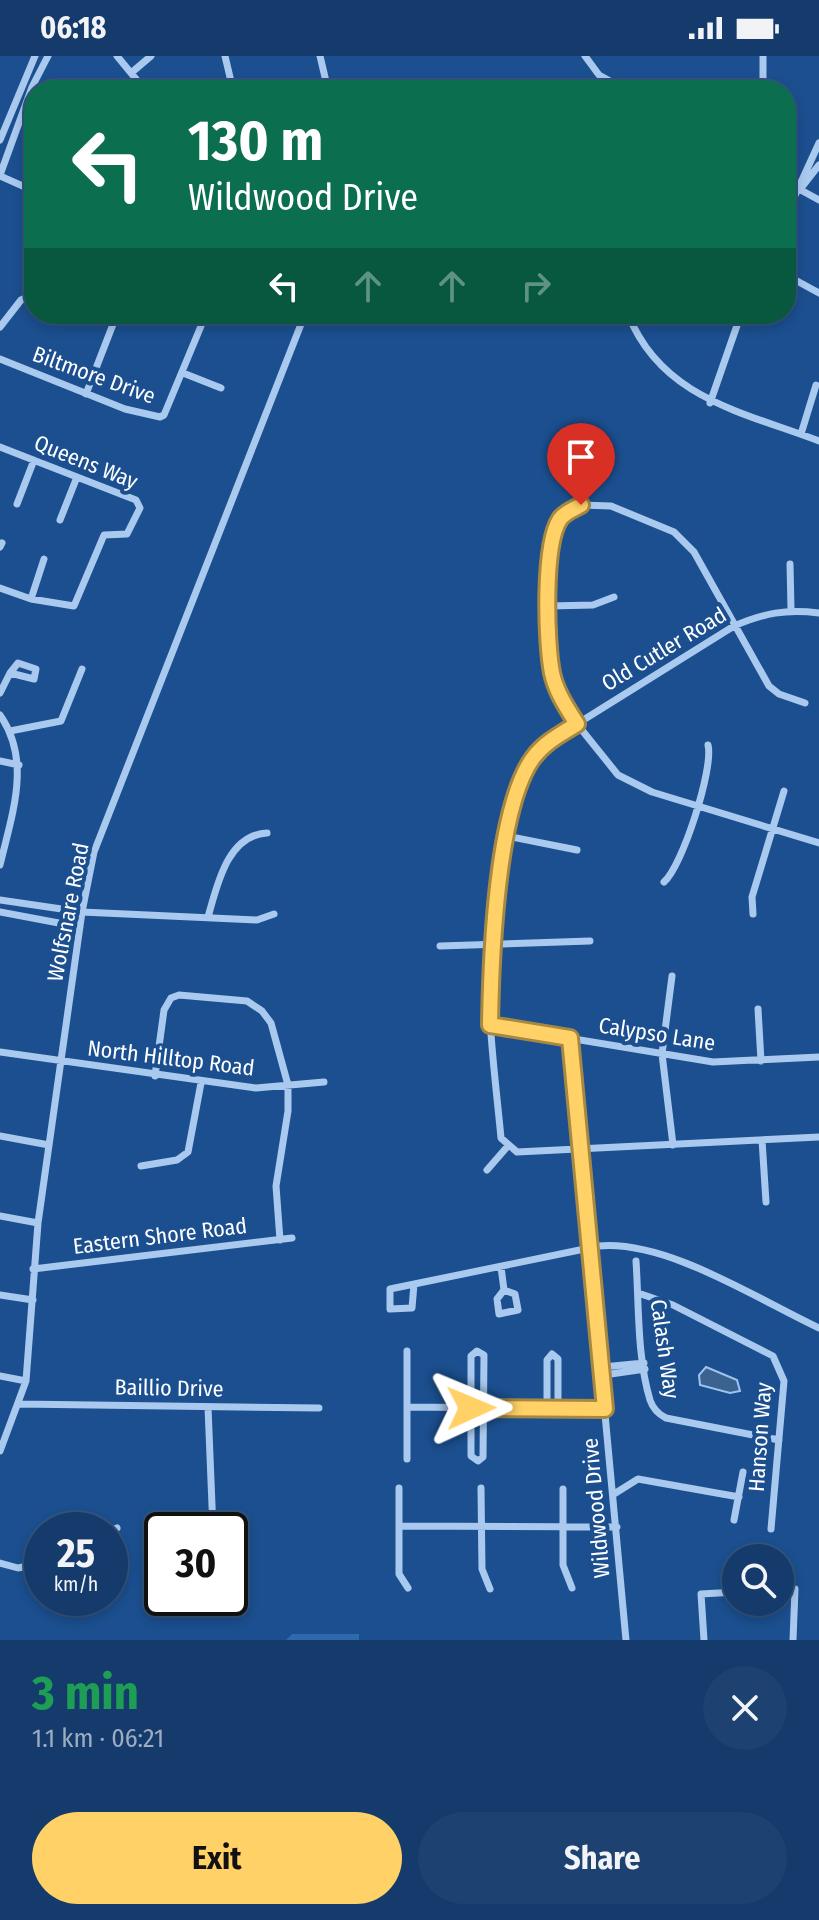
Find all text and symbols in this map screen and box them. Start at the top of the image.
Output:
text: 06:18 [40,10,106,46]
text: 130 m [188,108,323,175]
icon: left [56,112,160,216]
text: Wildwood Drive [188,176,418,220]
icon: left [262,264,306,308]
icon: ahead [346,264,390,308]
icon: ahead [430,264,474,308]
icon: right [514,264,558,308]
street label: Biltmore Drive [29,340,159,410]
pin [547,423,615,505]
street label: Queens Way [30,429,142,495]
icon: arrive [559,435,603,479]
street label: Old Cutler Road [597,601,731,697]
street label: Wolfsnare Road [41,840,95,984]
street label: Calypso Lane [597,1011,717,1057]
street label: North Hilltop Road [86,1034,256,1082]
street label: Eastern Shore Road [71,1212,249,1260]
street label: Calash Way [645,1298,685,1401]
position arrow [429,1366,513,1450]
street label: Baillio Drive [114,1374,224,1402]
street label: Hanson Way [743,1381,777,1493]
street label: Wildwood Drive [576,1437,616,1579]
speed limit sign: 30 [144,1512,248,1616]
text: 25 [57,1530,95,1578]
map controls [722,1544,794,1616]
button: search [722,1544,794,1616]
text: km/h [54,1572,98,1596]
text: 3 min [32,1664,139,1722]
button: close [703,1666,787,1750]
text: 1.1 km · 06:21 [32,1723,164,1754]
button: Exit [32,1812,402,1904]
button: Share [418,1812,787,1904]

